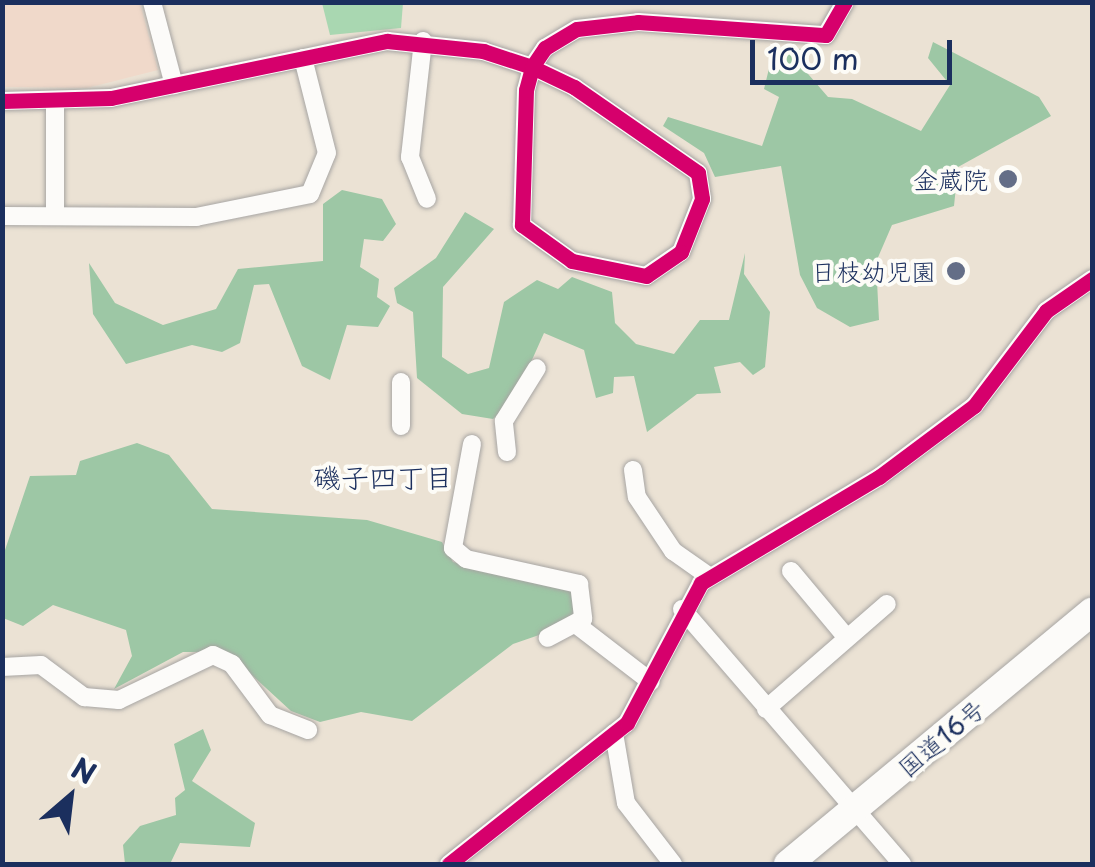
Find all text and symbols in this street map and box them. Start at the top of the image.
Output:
scale bar [755,20,958,82]
text: 100 m [767,35,859,80]
place label: 金蔵院 [913,164,988,194]
marker: 金蔵院 [997,168,1019,190]
place label: 日枝幼児園 [811,256,936,286]
marker: 日枝幼児園 [945,260,967,282]
district label: 磯子四丁目 [313,460,453,494]
street label: 国道16号 [892,693,990,783]
text: N [64,746,104,794]
north arrow [20,747,120,847]

